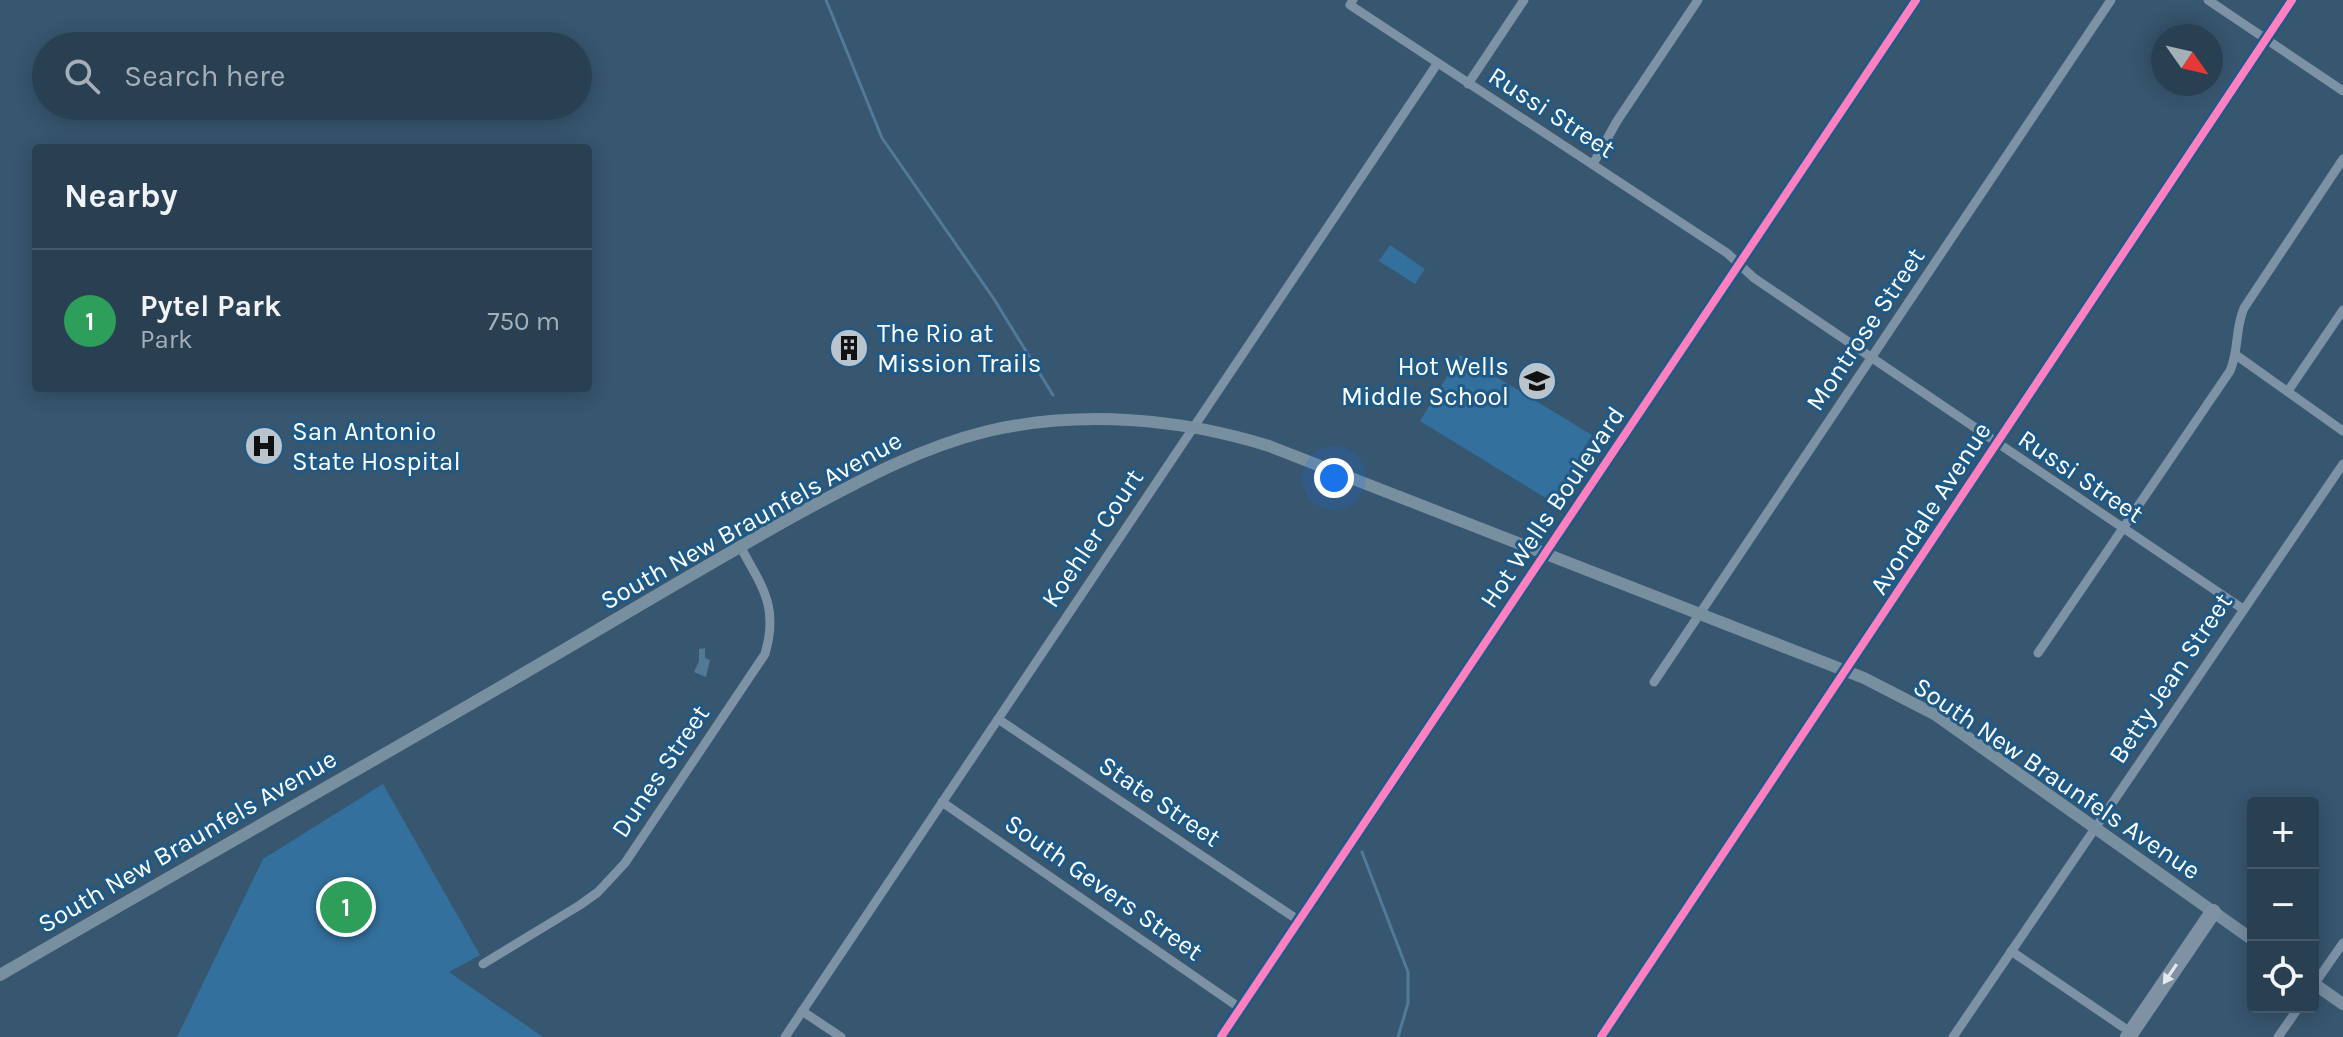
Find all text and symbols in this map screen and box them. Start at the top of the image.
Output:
north arrow [2151,24,2223,96]
search box [32,32,592,120]
icon: search [60,54,104,98]
text: Search here [124,58,285,94]
street label: Russi Street [1483,60,1621,165]
text: Nearby [64,176,178,216]
street label: Montrose Street [1799,242,1931,417]
text: Pytel Park [140,288,281,324]
text: 1 [85,306,95,337]
text: 750 m [487,306,560,337]
place label: The Rio at Mission Trails [877,318,1041,379]
text: Park [140,324,193,355]
building icon: The Rio at Mission Trails [828,327,870,369]
place label: Hot Wells Middle School [1341,351,1509,412]
school or university icon: Hot Wells Middle School [1516,360,1558,402]
street label: Hot Wells Boulevard [1473,401,1631,614]
place label: San Antonio State Hospital [292,416,461,477]
street label: Avondale Avenue [1863,416,1998,600]
street label: Russi Street [2012,423,2149,530]
hospital icon: San Antonio State Hospital [243,425,285,467]
street label: South New Braunfels Avenue [595,425,907,616]
your location [1314,458,1354,498]
street label: Koehler Court [1035,463,1150,613]
street label: Betty Jean Street [2102,587,2239,769]
street label: South New Braunfels Avenue [1907,671,2206,886]
street label: Dunes Street [605,699,716,843]
street label: South New Braunfels Avenue [32,743,342,940]
street label: State Street [1093,749,1227,854]
map controls [2247,797,2319,1013]
button: + [2247,797,2319,869]
street label: South Gevers Street [999,807,1209,967]
button: − [2247,869,2319,941]
pin: 1 [320,877,372,937]
button: locate [2247,941,2319,1013]
one-way arrow [2163,964,2178,985]

